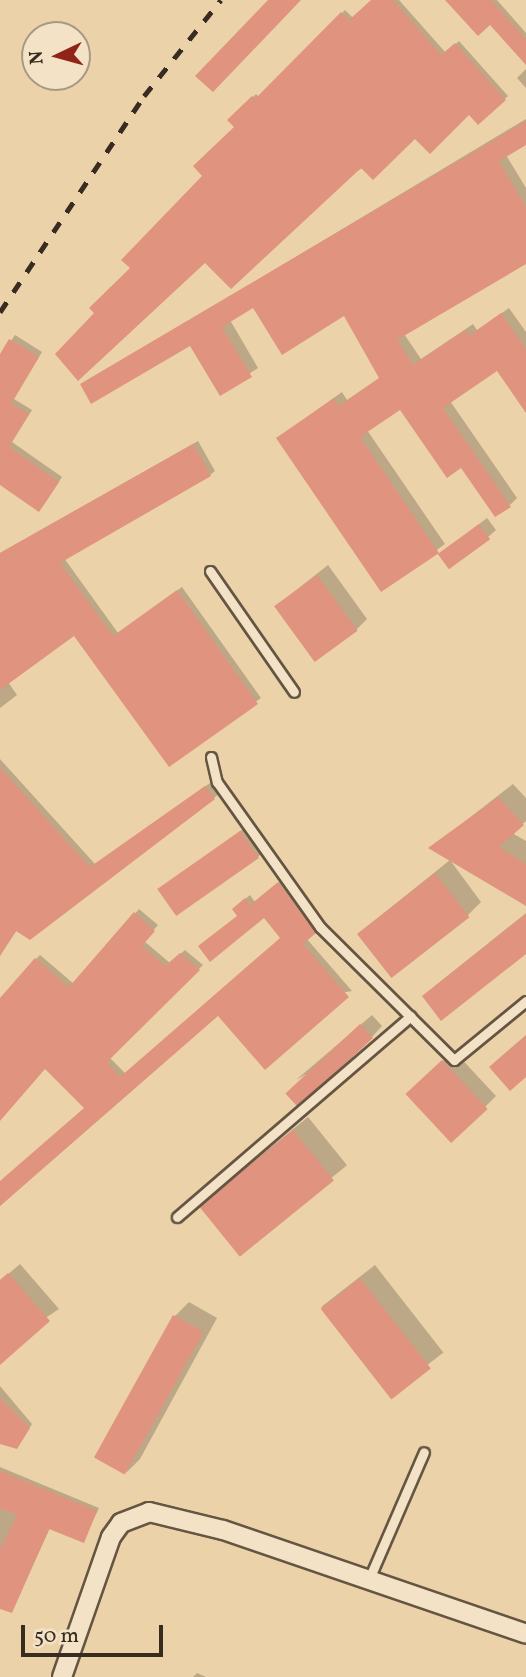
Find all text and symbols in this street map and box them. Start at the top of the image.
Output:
north arrow [21,21,91,91]
text: N [24,50,51,66]
scale bar [24,1610,166,1654]
text: 50 m [34,1622,79,1651]

